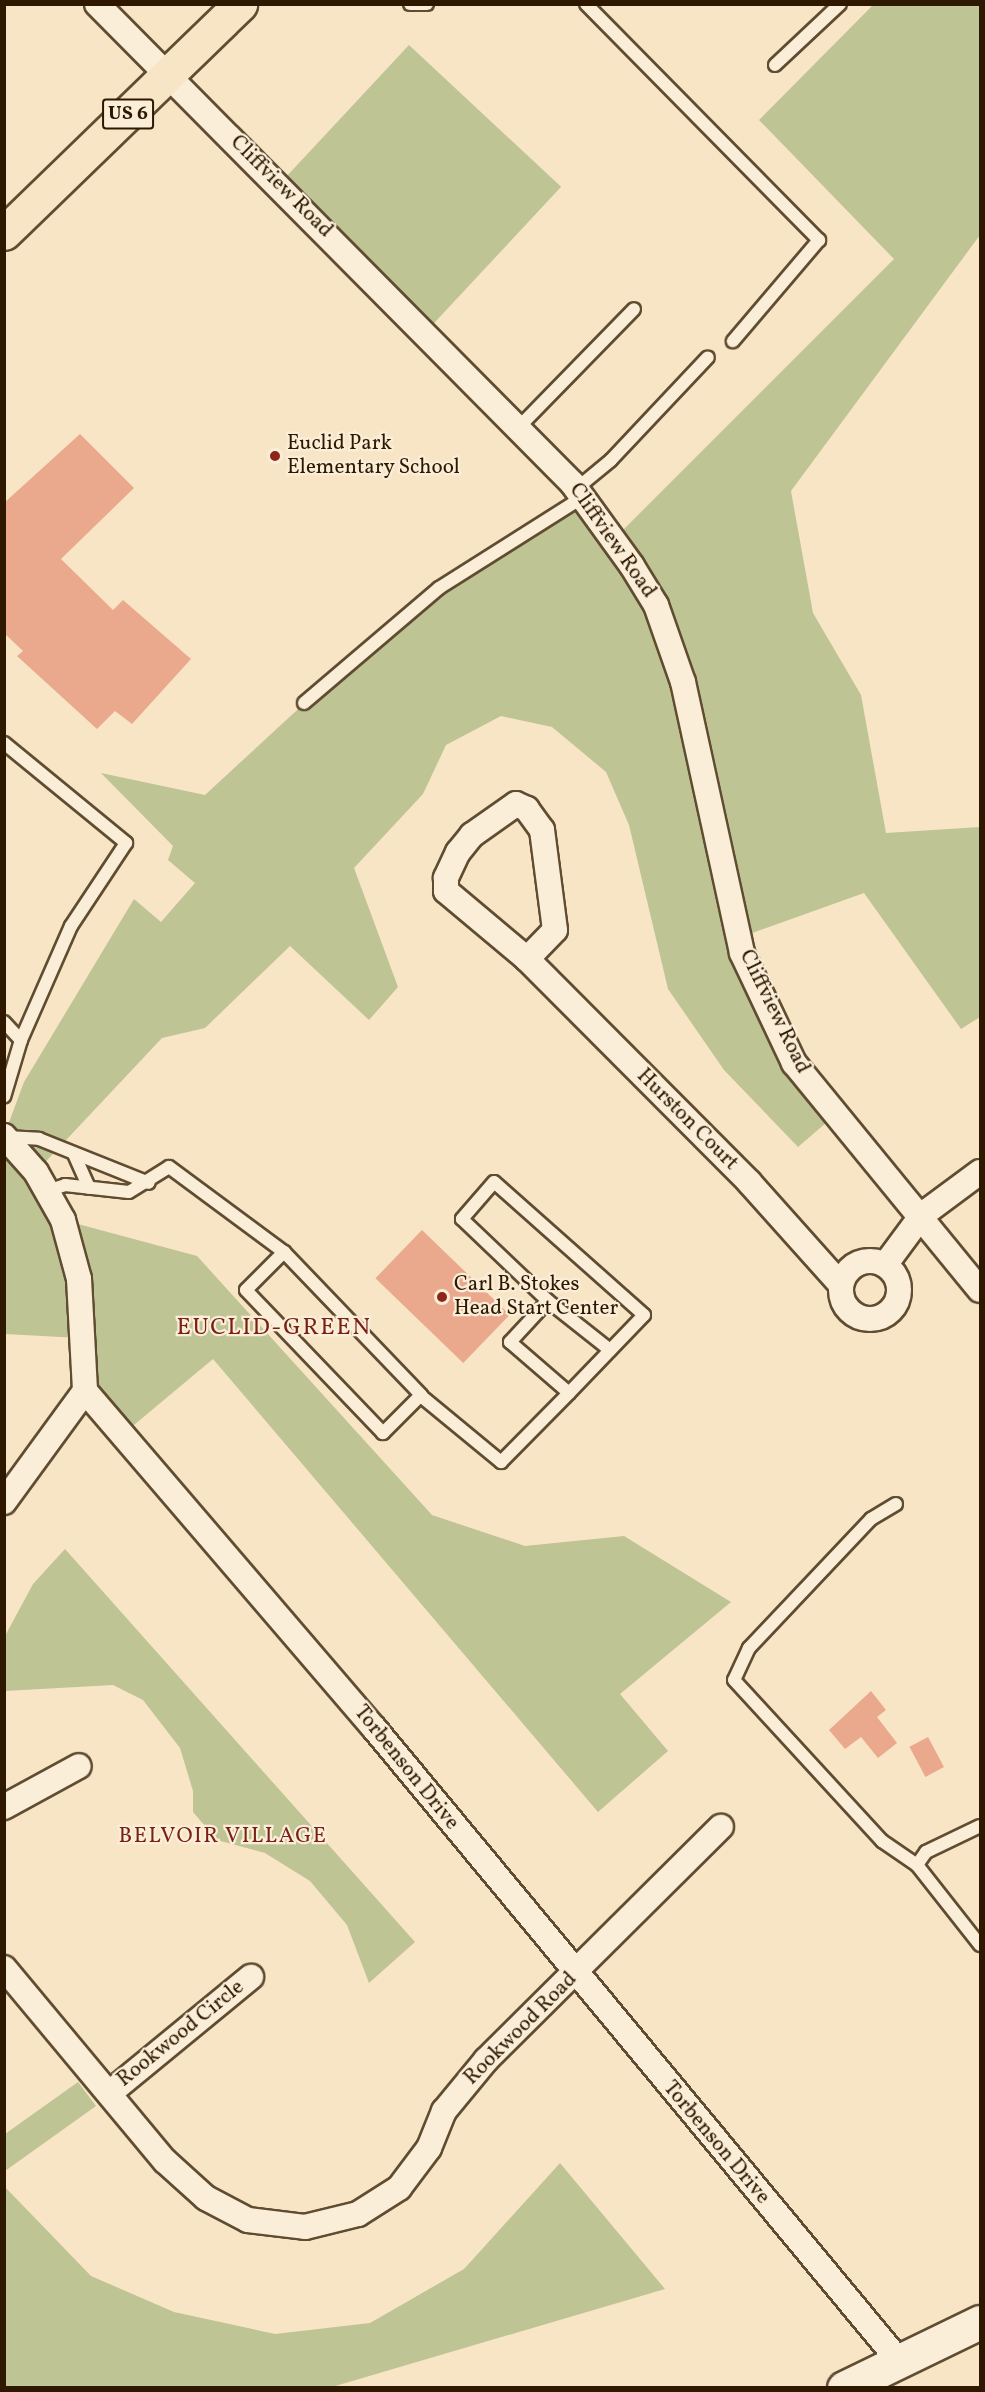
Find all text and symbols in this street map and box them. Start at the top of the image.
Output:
road number: US 6 [101,97,155,131]
street label: Cliffview Road [224,130,338,244]
place label: Euclid Park Elementary School [287,431,461,481]
marker: Euclid Park Elementary School [268,449,282,463]
street label: Cliffview Road [563,478,661,604]
street label: Cliffview Road [733,946,815,1078]
street label: Hurston Court [631,1064,743,1176]
place label: Carl B. Stokes Head Start Center [454,1272,618,1322]
marker: Carl B. Stokes Head Start Center [435,1290,449,1304]
district label: EUCLID-GREEN [177,1315,371,1343]
street label: Torbenson Drive [348,1701,464,1835]
district label: BELVOIR VILLAGE [118,1824,328,1850]
street label: Rookwood Road [459,1967,583,2091]
street label: Rookwood Circle [112,1975,250,2093]
street label: Torbenson Drive [657,2076,775,2210]

